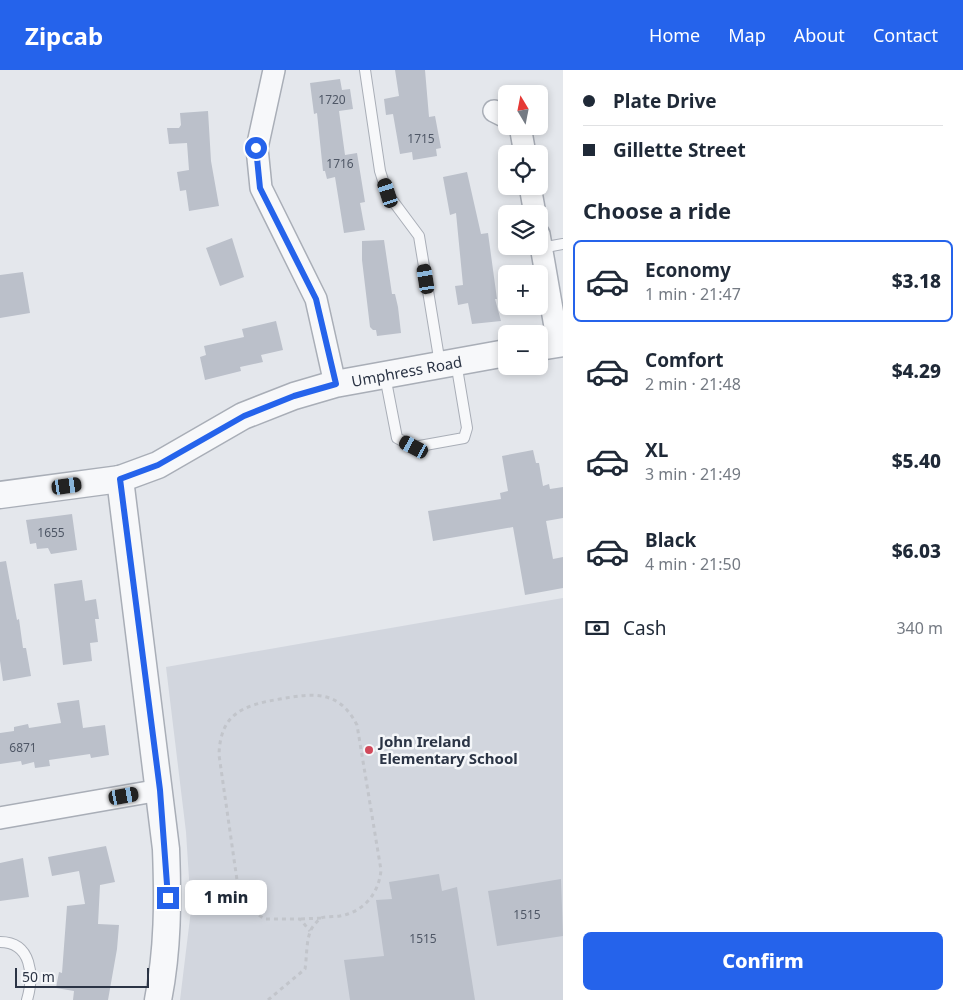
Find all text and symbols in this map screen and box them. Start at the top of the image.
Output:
text: Zipcab [25,19,103,52]
text: Home [649,23,700,47]
text: Map [728,23,766,47]
text: About [794,23,845,47]
text: Contact [873,23,938,47]
north arrow [498,85,548,135]
map controls [498,85,548,375]
text: Plate Drive [613,88,717,114]
house number: 1720 [318,91,346,108]
house number: 1715 [407,130,435,147]
route start [245,137,267,159]
text: Gillette Street [613,137,746,163]
button: locate [498,145,548,195]
house number: 1716 [326,155,354,172]
car [376,176,399,210]
text: Choose a ride [583,195,731,225]
button: layers [498,205,548,255]
text: Economy [645,257,731,283]
icon: car [585,259,630,304]
car [416,263,435,295]
button: + [498,265,548,315]
text: $3.18 [892,268,941,294]
text: 1 min · 21:47 [645,283,741,305]
button: − [498,325,548,375]
text: Comfort [645,347,724,373]
icon: car [585,349,630,394]
street label: Umphress Road [350,351,464,391]
text: $4.29 [892,358,941,384]
text: 2 min · 21:48 [645,373,741,395]
car [397,433,430,461]
text: XL [645,437,668,463]
icon: car [585,439,630,484]
text: $5.40 [892,448,941,474]
text: 3 min · 21:49 [645,463,741,485]
car [51,476,82,496]
house number: 1655 [37,524,65,541]
text: Black [645,527,696,553]
icon: car [585,529,630,574]
text: $6.03 [892,538,941,564]
text: 4 min · 21:50 [645,553,741,575]
icon: cash [583,614,611,642]
text: Cash [623,615,667,641]
text: 340 m [896,617,943,639]
place label: John Ireland Elementary School [377,731,518,768]
house number: 6871 [9,739,37,756]
marker: John Ireland Elementary School [363,744,375,756]
car [107,786,140,806]
callout: 1 min [186,880,268,916]
text: 1 min [204,886,248,908]
route end [157,887,179,909]
house number: 1515 [513,906,541,923]
house number: 1515 [409,930,437,947]
button: Confirm [583,932,943,990]
scale bar [15,965,149,988]
text: 50 m [22,967,55,986]

